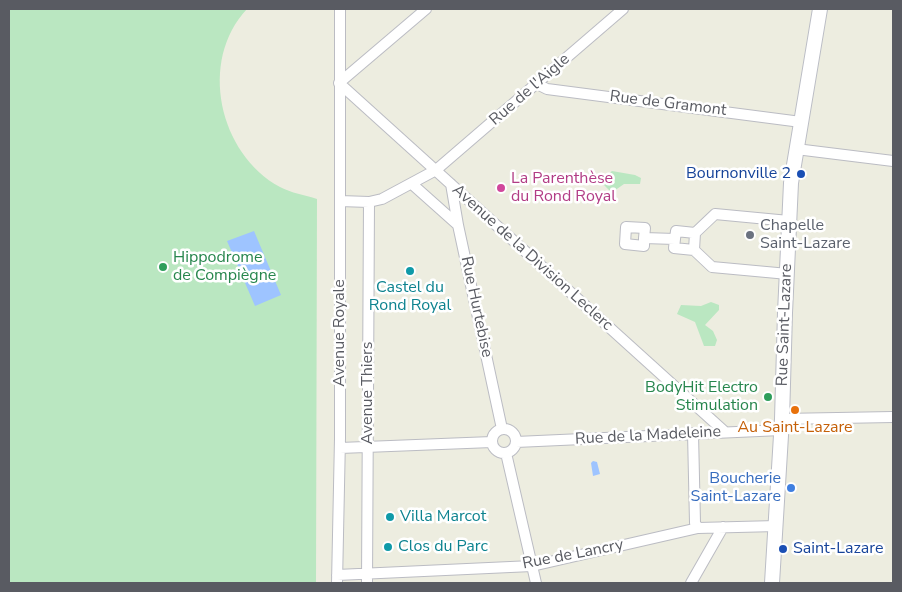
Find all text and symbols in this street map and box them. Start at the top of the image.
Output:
street label: Rue de l'Aigle [486,50,574,130]
street label: Rue de Gramont [609,87,727,121]
place label: Bournonville 2 [686,164,791,184]
marker: Bournonville 2 [795,168,807,180]
place label: La Parenthèse du Rond Royal [511,169,616,207]
street label: Avenue de la Division Leclerc [448,181,616,335]
marker: La Parenthèse du Rond Royal [495,182,507,194]
place label: Chapelle Saint-Lazare [760,216,850,254]
marker: Chapelle Saint-Lazare [744,229,756,241]
place label: Hippodrome de Compiègne [173,248,276,286]
street label: Rue Hurtebise [456,255,496,359]
marker: Hippodrome de Compiègne [157,261,169,273]
street label: Rue Saint-Lazare [773,263,797,387]
marker: Castel du Rond Royal [404,265,416,277]
place label: Castel du Rond Royal [369,278,451,316]
street label: Avenue Royale [330,279,350,387]
street label: Avenue Thiers [358,342,378,444]
place label: BodyHit Electro Stimulation [645,378,758,416]
marker: BodyHit Electro Stimulation [762,391,774,403]
marker: Au Saint-Lazare [789,404,801,416]
place label: Au Saint-Lazare [737,418,853,438]
street label: Rue de la Madeleine [575,423,721,449]
place label: Boucherie Saint-Lazare [691,469,781,507]
marker: Boucherie Saint-Lazare [785,482,797,494]
place label: Villa Marcot [400,507,486,527]
marker: Villa Marcot [384,511,396,523]
street label: Rue de Lancry [521,536,625,574]
place label: Clos du Parc [398,537,488,557]
place label: Saint-Lazare [793,539,883,559]
marker: Clos du Parc [382,541,394,553]
marker: Saint-Lazare [777,543,789,555]

